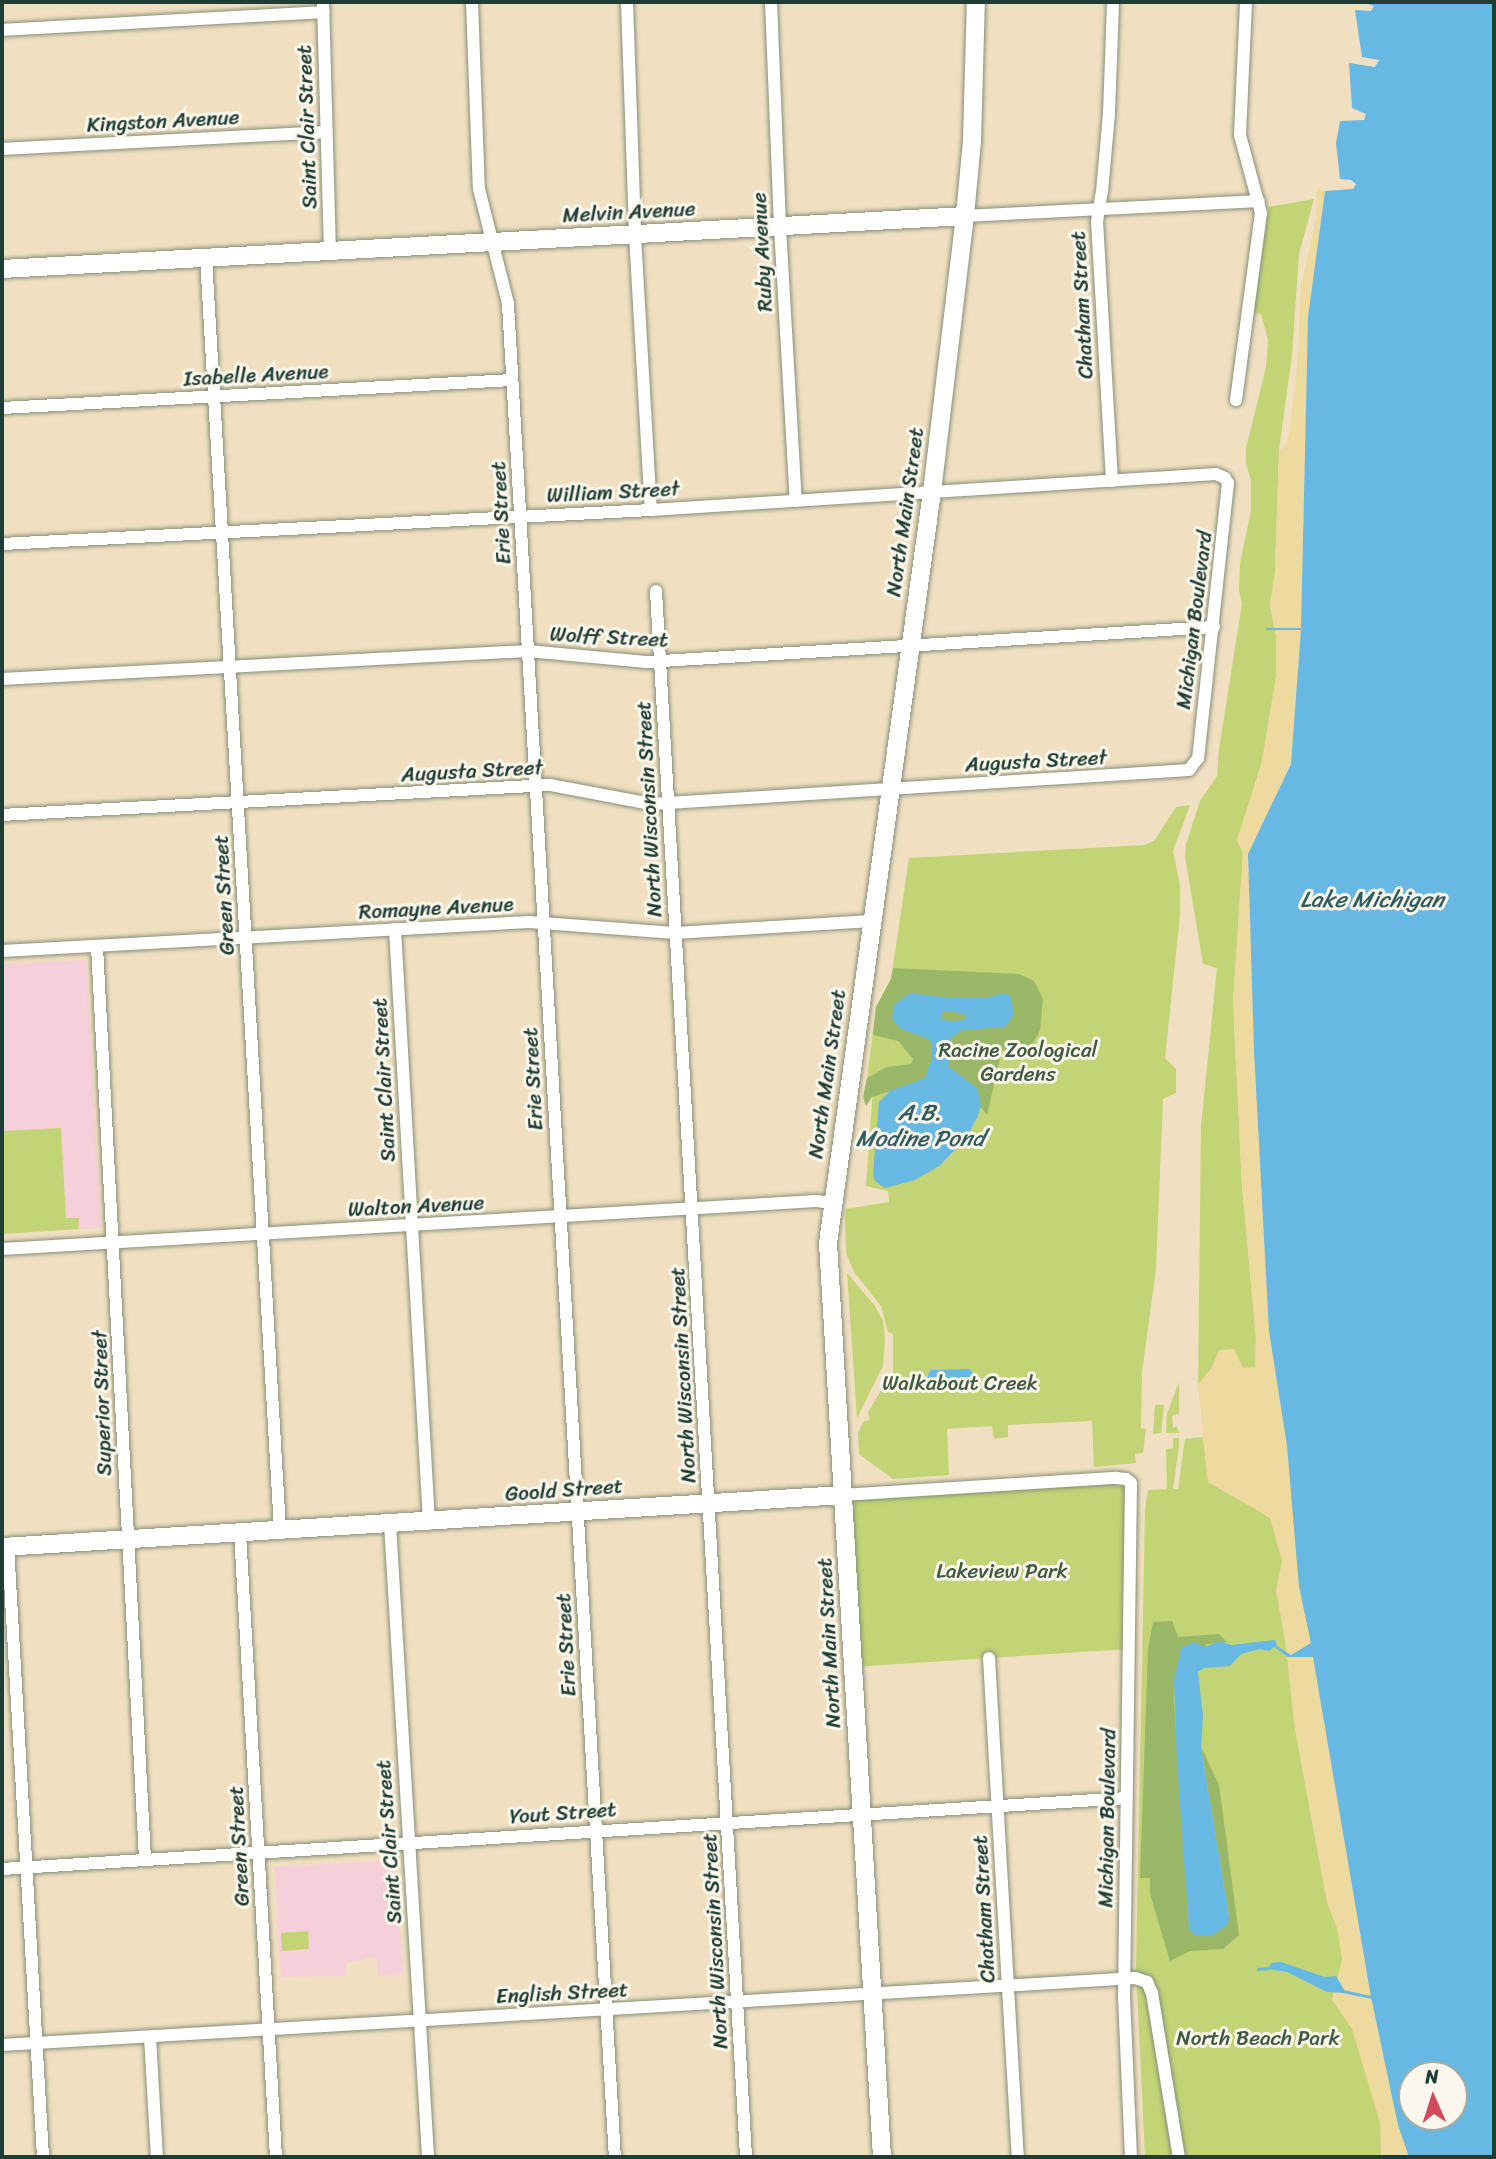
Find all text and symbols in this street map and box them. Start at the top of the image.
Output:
street label: Saint Clair Street [292,44,322,210]
street label: Kingston Avenue [86,104,240,138]
street label: Ruby Avenue [746,192,778,312]
street label: Melvin Avenue [562,196,696,228]
street label: Chatham Street [1066,230,1098,380]
street label: Isabelle Avenue [183,359,329,391]
street label: North Main Street [881,426,929,598]
street label: Erie Street [486,461,516,565]
street label: William Street [546,476,680,508]
street label: Michigan Boulevard [1171,529,1217,711]
street label: Wolff Street [549,621,669,653]
street label: North Wisconsin Street [631,700,667,918]
street label: Augusta Street [964,745,1108,777]
street label: Augusta Street [400,755,544,787]
street label: Green Street [208,834,240,956]
water label: Lake Michigan [1301,886,1443,914]
street label: Romayne Avenue [358,891,514,925]
street label: North Main Street [803,988,851,1160]
street label: Saint Clair Street [367,996,401,1164]
street label: Erie Street [518,1027,548,1131]
park label: Racine Zoological Gardens [938,1037,1098,1087]
water label: A.B. Modine Pond [856,1099,984,1153]
street label: Walton Avenue [347,1190,485,1222]
street label: North Wisconsin Street [665,1266,701,1484]
street label: Superior Street [87,1329,117,1477]
park label: Walkabout Creek [882,1370,1038,1396]
street label: Goold Street [504,1473,624,1507]
street label: North Main Street [812,1557,846,1729]
park label: Lakeview Park [936,1558,1068,1584]
street label: Erie Street [551,1593,581,1697]
street label: Michigan Boulevard [1093,1728,1121,1908]
street label: Saint Clair Street [371,1758,407,1926]
street label: Green Street [223,1785,255,1907]
street label: Yout Street [509,1797,617,1829]
street label: North Wisconsin Street [697,1832,733,2050]
street label: Chatham Street [968,1834,1000,1984]
street label: English Street [495,1977,629,2009]
park label: North Beach Park [1176,2025,1340,2051]
text: N [1425,2060,1439,2093]
north arrow [1398,2061,1468,2131]

